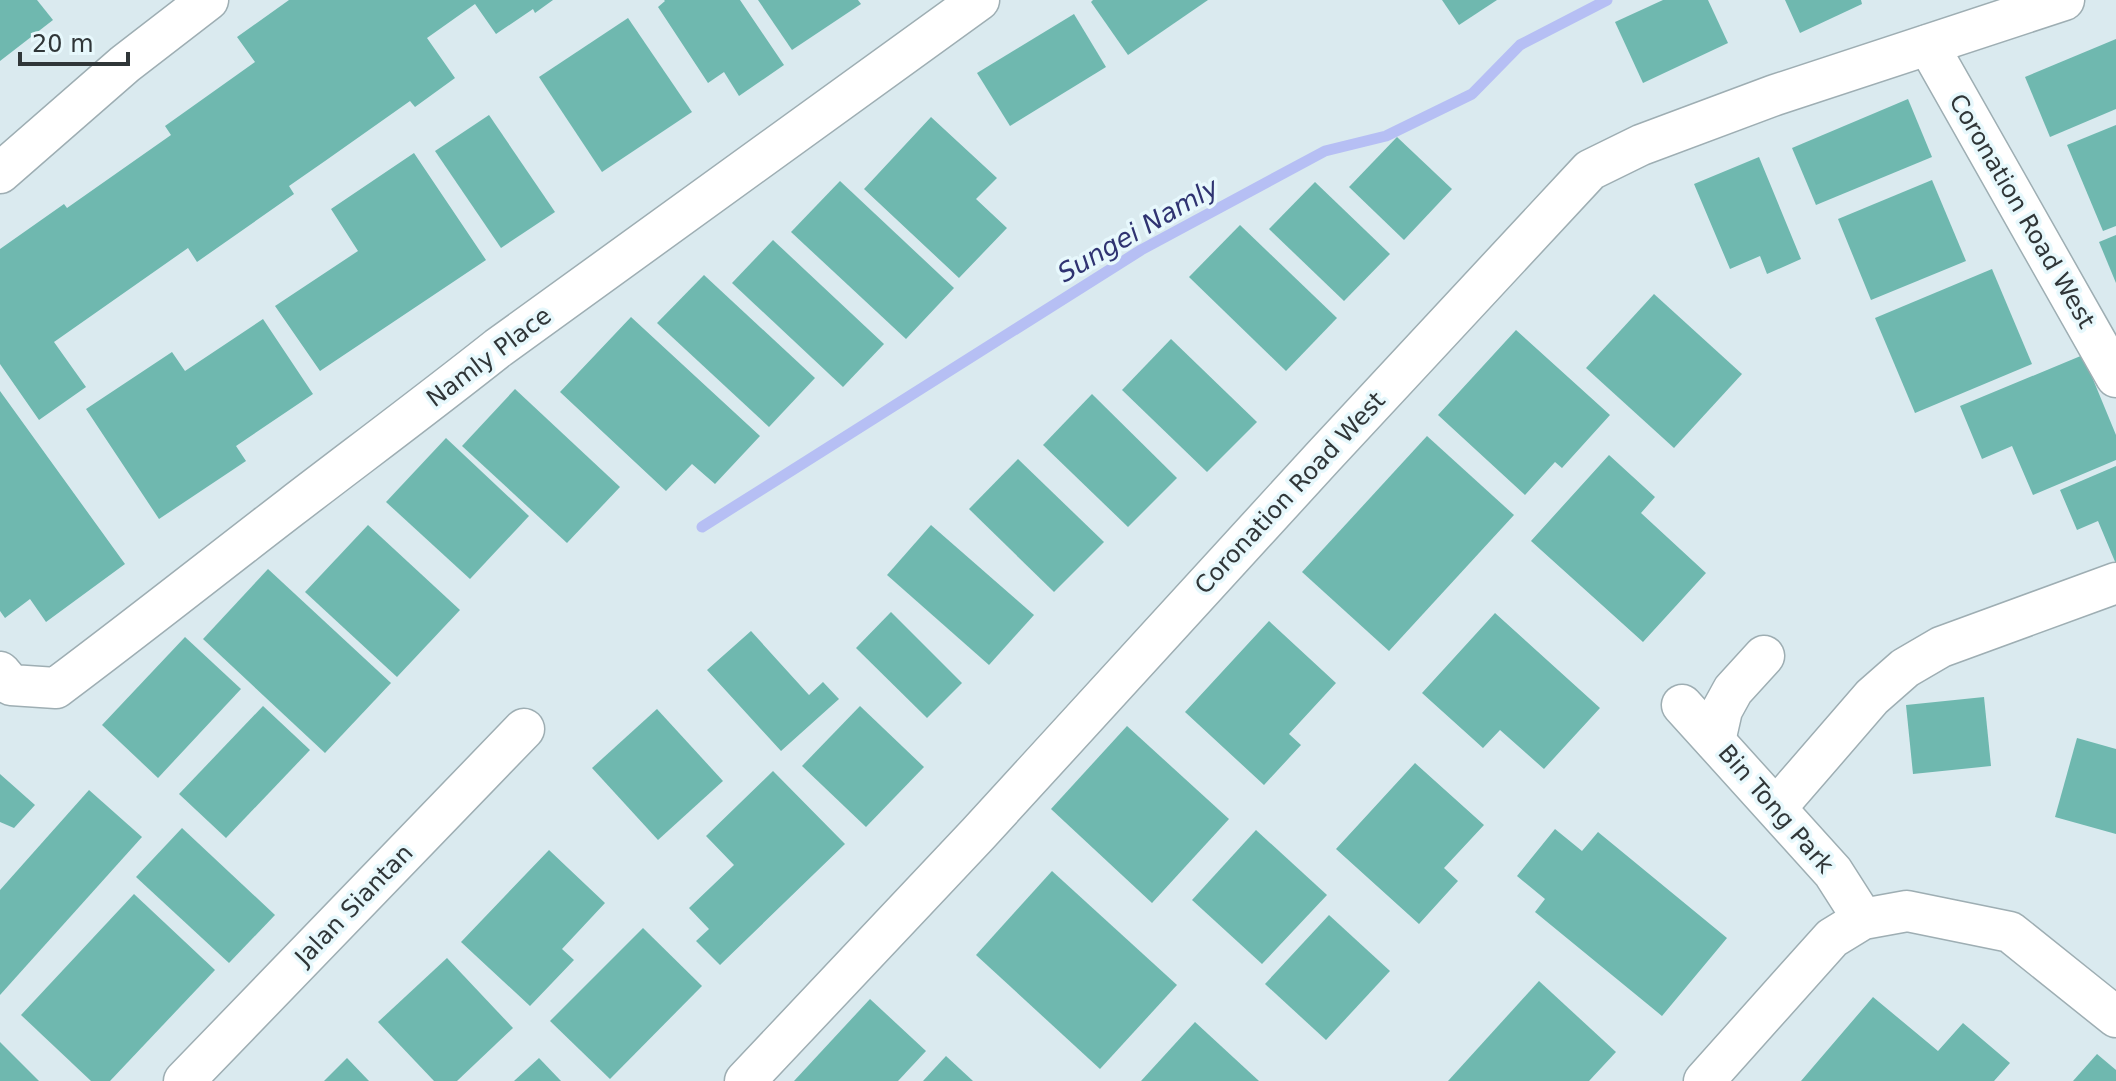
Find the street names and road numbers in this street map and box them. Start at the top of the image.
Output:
street label: Coronation Road West [1943,89,2101,333]
street label: Namly Place [421,301,557,413]
street label: Coronation Road West [1189,386,1391,600]
street label: Bin Tong Park [1713,739,1840,879]
street label: Jalan Siantan [288,839,419,973]

